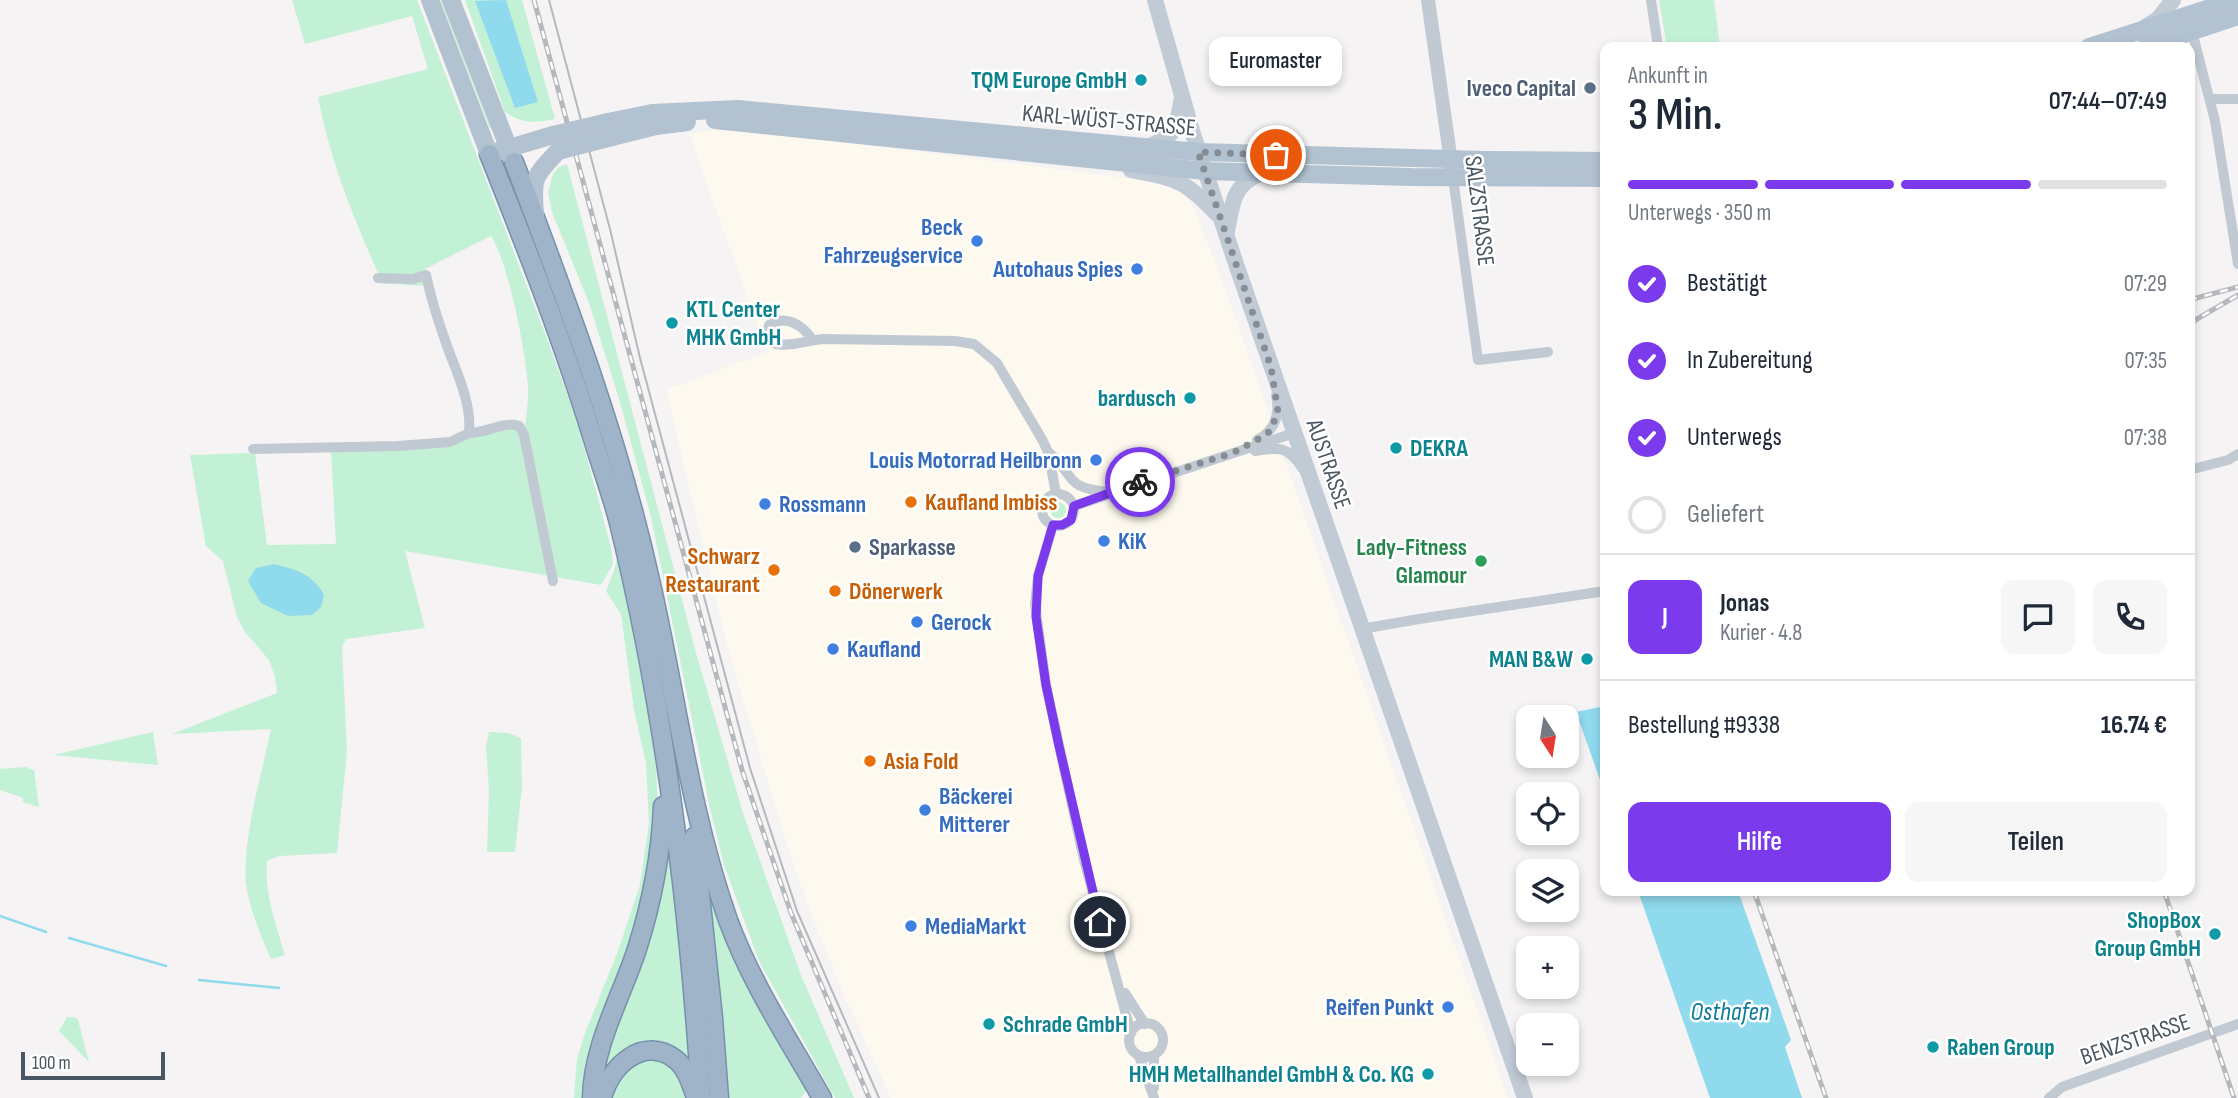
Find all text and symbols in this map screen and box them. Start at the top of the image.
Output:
callout: Euromaster [1210,36,1342,85]
text: Euromaster [1229,47,1322,75]
text: Ankunft in [1628,62,1708,90]
place label: TQM Europe GmbH [971,66,1127,95]
marker: TQM Europe GmbH [1133,72,1149,88]
place label: Iveco Capital [1467,74,1576,103]
marker: Iveco Capital [1582,80,1598,96]
text: 07:44–07:49 [2049,86,2167,117]
text: 3 Min. [1628,88,1723,143]
street label: KARL-WÜST-STRASSE [1021,98,1197,143]
pin [1246,125,1306,185]
icon: bag [1257,136,1295,174]
street label: SALZSTRASSE [1458,154,1501,268]
text: Unterwegs · 350 m [1628,199,1771,227]
place label: Beck Fahrzeugservice [824,213,963,270]
marker: Beck Fahrzeugservice [969,233,985,249]
place label: Autohaus Spies [992,255,1123,284]
marker: Autohaus Spies [1129,261,1145,277]
icon: check [1628,265,1666,303]
text: Bestätigt [1687,268,1767,299]
text: 07:29 [2124,270,2167,298]
place label: KTL Center MHK GmbH [686,295,781,352]
marker: KTL Center MHK GmbH [664,315,680,331]
icon: check [1628,342,1666,380]
text: In Zubereitung [1687,345,1813,376]
text: 07:35 [2125,347,2167,375]
place label: bardusch [1098,384,1176,413]
marker: bardusch [1182,390,1198,406]
street label: AUSTRASSE [1299,415,1357,513]
icon: check [1628,419,1666,457]
text: Unterwegs [1687,422,1782,453]
text: 07:38 [2124,424,2167,452]
place label: DEKRA [1410,434,1468,463]
marker: DEKRA [1388,440,1404,456]
place label: Louis Motorrad Heilbronn [869,446,1082,475]
courier [1105,447,1175,517]
marker: Louis Motorrad Heilbronn [1088,452,1104,468]
icon: bike [1121,463,1159,501]
place label: Kaufland Imbiss [925,488,1058,517]
place label: Rossmann [779,490,866,519]
marker: Kaufland Imbiss [903,494,919,510]
marker: Rossmann [757,496,773,512]
text: Geliefert [1687,499,1764,530]
place label: KiK [1118,527,1147,556]
place label: Sparkasse [869,533,956,562]
marker: KiK [1096,533,1112,549]
place label: Lady-Fitness Glamour [1356,533,1468,590]
marker: Sparkasse [847,539,863,555]
place label: Schwarz Restaurant [665,542,760,599]
marker: Lady-Fitness Glamour [1473,553,1489,569]
marker: Schwarz Restaurant [766,562,782,578]
place label: Dönerwerk [849,577,943,606]
button: chat [2001,580,2075,654]
button: phone [2093,580,2167,654]
marker: Dönerwerk [827,583,843,599]
text: Jonas [1720,588,1769,619]
text: J [1662,602,1668,633]
place label: Gerock [931,608,992,637]
marker: Gerock [909,614,925,630]
text: Kurier · 4.8 [1720,619,1802,647]
place label: Kaufland [847,635,921,664]
marker: Kaufland [825,641,841,657]
place label: MAN B&W [1489,645,1573,674]
marker: MAN B&W [1579,651,1595,667]
north arrow [1516,705,1578,768]
map controls [1516,705,1579,1076]
text: Bestellung #9338 [1628,710,1780,741]
text: 16.74 € [2101,710,2167,741]
place label: Asia Fold [883,747,958,776]
marker: Asia Fold [862,753,878,769]
place label: Bäckerei Mitterer [939,782,1013,839]
button: locate [1516,782,1579,845]
marker: Bäckerei Mitterer [917,802,933,818]
button: Hilfe [1628,802,1891,882]
button: Teilen [1905,802,2167,882]
button: layers [1516,859,1579,922]
pin [1070,892,1130,952]
icon: home [1081,903,1119,941]
place label: ShopBox Group GmbH [2094,906,2201,963]
place label: MediaMarkt [925,912,1026,941]
marker: MediaMarkt [903,918,919,934]
marker: ShopBox Group GmbH [2207,926,2223,942]
button: + [1516,936,1579,999]
place label: Reifen Punkt [1325,993,1434,1022]
water label: Osthafen [1691,997,1770,1028]
marker: Reifen Punkt [1440,999,1456,1015]
street label: BENZSTRASSE [2077,1007,2194,1072]
place label: Schrade GmbH [1003,1010,1128,1039]
button: − [1516,1013,1579,1076]
marker: Schrade GmbH [981,1016,997,1032]
place label: Raben Group [1947,1033,2055,1062]
marker: Raben Group [1925,1039,1941,1055]
scale bar [21,1049,164,1081]
text: 100 m [32,1052,71,1075]
place label: HMH Metallhandel GmbH & Co. KG [1129,1060,1414,1089]
marker: HMH Metallhandel GmbH & Co. KG [1420,1066,1436,1082]

